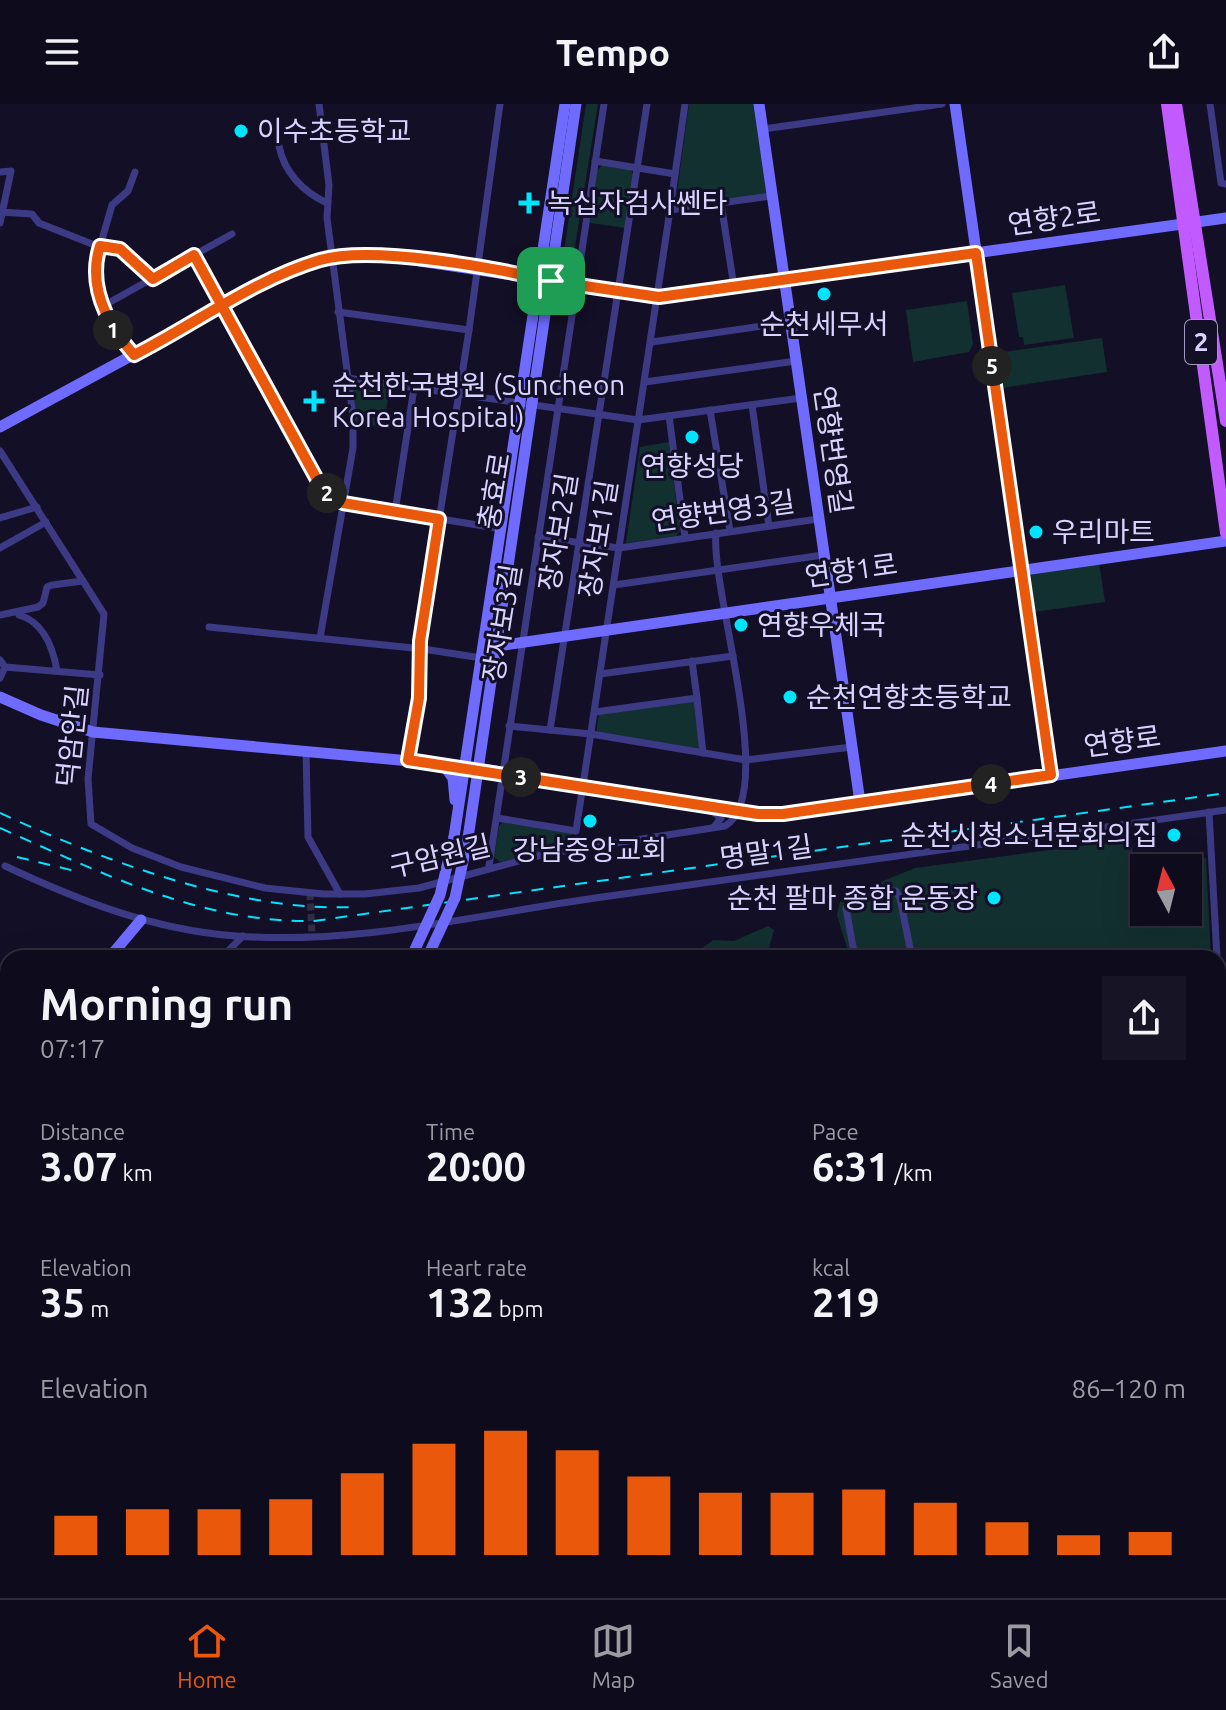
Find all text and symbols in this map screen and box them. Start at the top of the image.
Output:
icon: menu [40,30,84,74]
icon: share [1142,30,1186,74]
text: Tempo [556,32,670,73]
place label: 이수초등학교 [257,115,412,146]
marker: 이수초등학교 [232,122,250,140]
place label: 녹십자검사쎈타 [547,187,727,218]
marker: 녹십자검사쎈타 [518,192,540,214]
street label: 연향2로 [1006,196,1102,239]
pin [517,247,585,315]
icon: arrive [529,259,573,303]
marker: 순천세무서 [815,285,833,303]
place label: 순천세무서 [760,308,888,339]
pin: 1 [93,310,133,350]
text: 1 [107,317,119,342]
road number: 2 [1185,320,1217,364]
pin: 5 [972,346,1012,386]
text: 5 [986,353,998,378]
place label: 순천한국병원 (Suncheon Korea Hospital) [332,369,625,433]
street label: 연향번영길 [809,384,858,516]
marker: 순천한국병원 (Suncheon Korea Hospital) [303,390,325,412]
marker: 연향성당 [683,428,701,446]
street label: 충효로 [472,450,515,532]
place label: 연향성당 [640,450,744,481]
street label: 장자보2길 [533,471,582,593]
pin: 2 [307,473,347,513]
street label: 장자보1길 [573,478,622,600]
text: 2 [321,480,333,505]
street label: 연향번영3길 [649,485,797,536]
place label: 우리마트 [1052,516,1155,547]
marker: 우리마트 [1027,523,1045,541]
street label: 연향1로 [803,548,899,591]
street label: 장자보3길 [477,562,526,684]
place label: 연향우체국 [757,609,886,640]
marker: 연향우체국 [732,616,750,634]
place label: 순천연향초등학교 [806,681,1012,712]
street label: 덕암안길 [51,683,92,789]
marker: 순천연향초등학교 [781,688,799,706]
street label: 연향로 [1082,720,1162,761]
pin: 3 [501,757,541,797]
text: 3 [515,764,527,789]
pin: 4 [971,764,1011,804]
text: 4 [985,771,997,796]
marker: 강남중앙교회 [581,812,599,830]
place label: 순천시청소년문화의집 [900,819,1158,850]
marker: 순천시청소년문화의집 [1165,826,1183,844]
street label: 구암원길 [386,829,494,882]
street label: 명말1길 [718,830,814,873]
place label: 강남중앙교회 [513,834,667,865]
north arrow [1130,854,1202,926]
map controls [1130,854,1202,926]
place label: 순천 팔마 종합 운동장 [727,882,978,913]
marker: 순천 팔마 종합 운동장 [985,889,1003,907]
button: share [1102,976,1186,1060]
text: Morning run [40,979,293,1028]
text: 07:17 [40,1034,105,1063]
text: Distance [40,1119,125,1144]
text: Time [426,1119,475,1144]
text: Pace [812,1119,859,1144]
text: 3.07 [40,1144,118,1189]
text: 20:00 [426,1144,526,1189]
text: 6:31 [812,1144,890,1189]
text: km [118,1160,153,1185]
text: /km [890,1160,933,1185]
text: Elevation [40,1255,132,1280]
text: Heart rate [426,1255,527,1280]
text: kcal [812,1255,850,1280]
text: 35 [40,1280,85,1325]
text: 132 [426,1280,494,1325]
text: 219 [812,1280,880,1325]
text: m [85,1296,109,1321]
text: bpm [494,1296,543,1321]
text: Elevation [40,1374,148,1403]
text: 86–120 m [1071,1374,1186,1403]
tab: Home [177,1619,237,1692]
tab: Map [591,1619,635,1692]
tab: Saved [990,1619,1049,1692]

